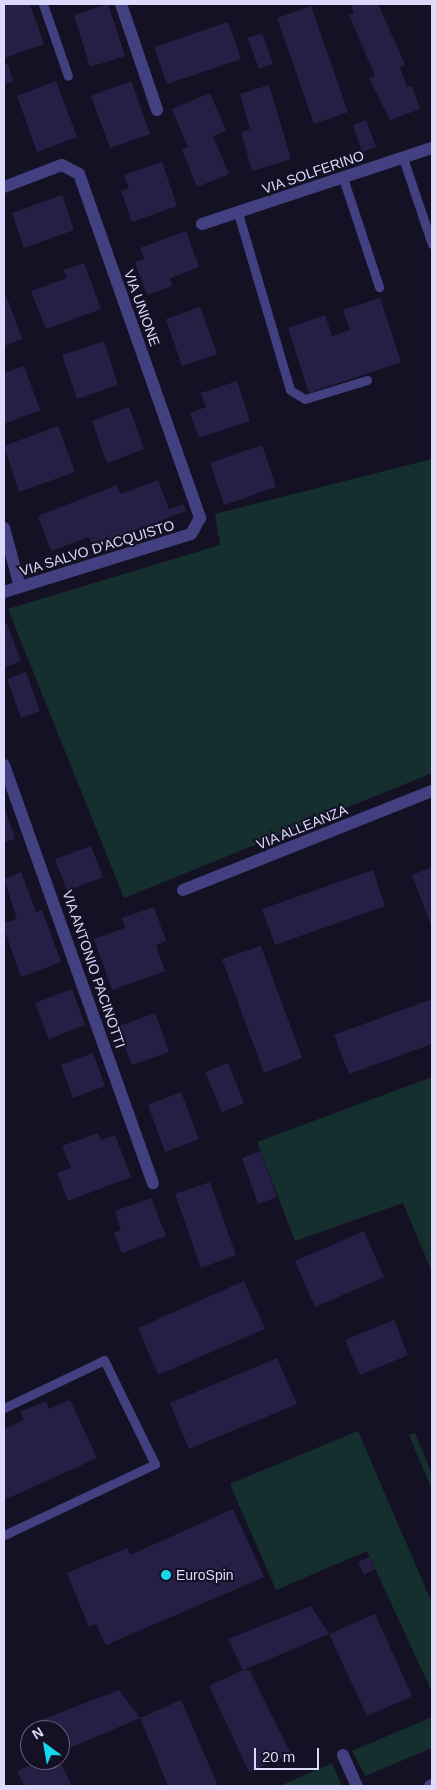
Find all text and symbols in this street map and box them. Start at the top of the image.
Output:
street label: VIA SOLFERINO [260,147,366,197]
street label: VIA UNIONE [120,267,164,349]
street label: VIA SALVO D'ACQUISTO [17,516,177,580]
street label: VIA ALLEANZA [253,801,351,853]
street label: VIA ANTONIO PACINOTTI [59,887,129,1051]
place label: EuroSpin [176,1567,234,1583]
marker: EuroSpin [160,1569,172,1581]
north arrow [20,1720,70,1770]
text: N [29,1724,46,1743]
scale bar [256,1738,321,1770]
text: 20 m [262,1748,295,1765]

